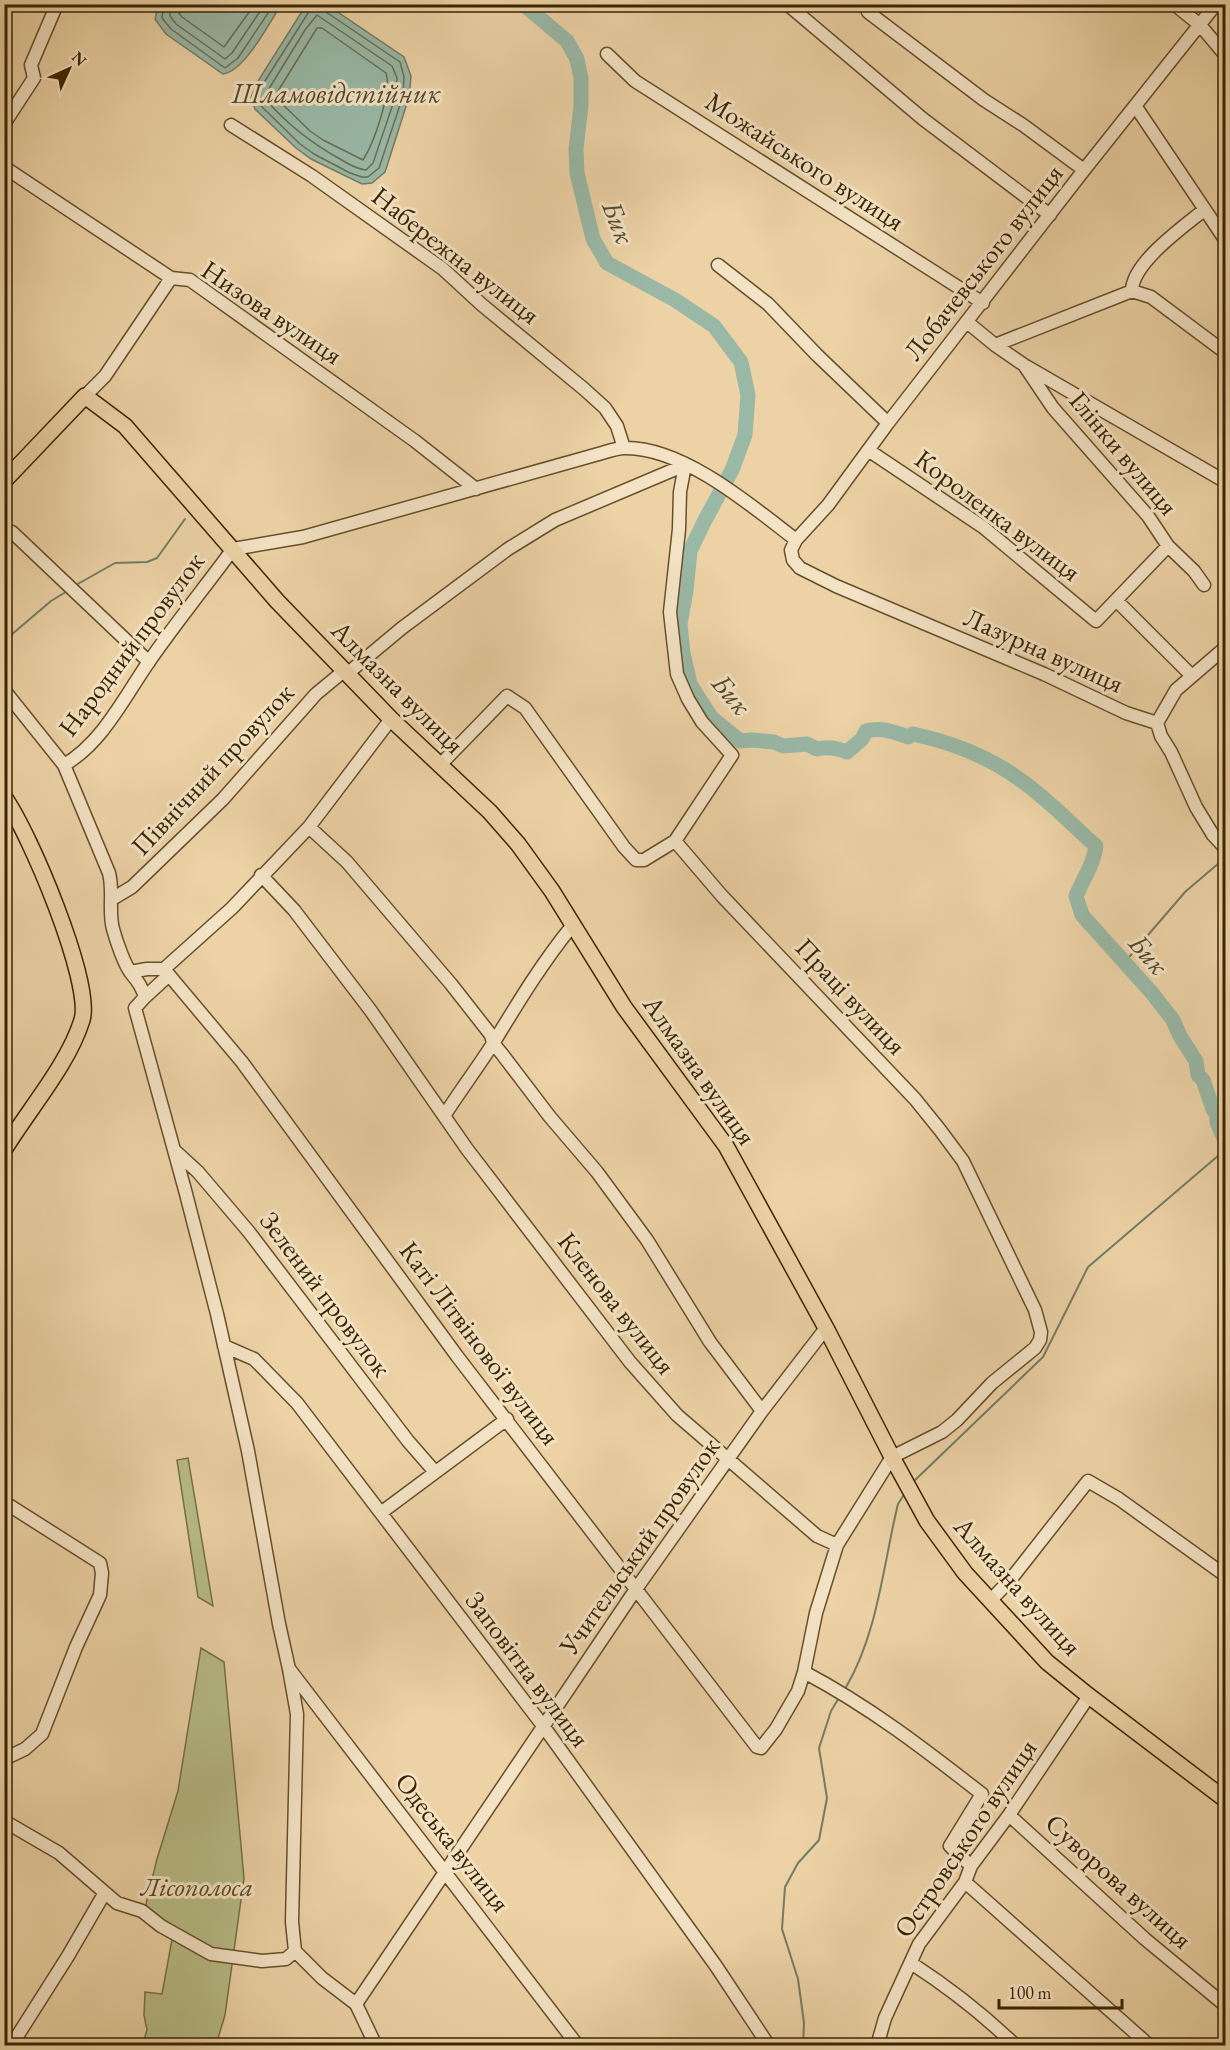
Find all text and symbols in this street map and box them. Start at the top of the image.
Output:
north arrow [39,39,99,99]
text: N [67,47,91,71]
water label: Шламовідстійник [231,75,441,111]
street label: Можайського вулиця [699,84,911,238]
street label: Лобачевського вулиця [895,157,1071,367]
street label: Набережна вулиця [365,178,547,332]
water label: Бик [594,194,644,249]
street label: Низова вулиця [195,252,349,372]
street label: Глінки вулиця [1062,384,1186,522]
street label: Короленка вулиця [908,441,1088,589]
street label: Народний провулок [50,545,212,743]
street label: Лазурна вулиця [959,599,1129,701]
street label: Алмазна вулиця [323,612,472,761]
water label: Бик [704,665,760,723]
street label: Північний провулок [123,675,301,863]
water label: Бик [1120,925,1177,983]
street label: Праці вулиця [788,930,914,1062]
street label: Алмазна вулиця [635,987,765,1152]
street label: Зелений провулок [252,1204,400,1384]
street label: Кленова вулиця [550,1225,684,1381]
street label: Каті Літвінової вулиця [392,1234,568,1452]
street label: Учительський провулок [550,1430,727,1662]
street label: Алмазна вулиця [946,1509,1090,1663]
street label: Заповітна вулиця [458,1584,598,1754]
street label: Островського вулиця [886,1732,1044,1944]
street label: Одеська вулиця [388,1765,518,1919]
street label: Суворова вулиця [1038,1806,1200,1956]
park label: Лісополоса [139,1869,253,1904]
scale bar [999,1972,1122,2010]
text: 100 m [1008,1981,1052,2004]

